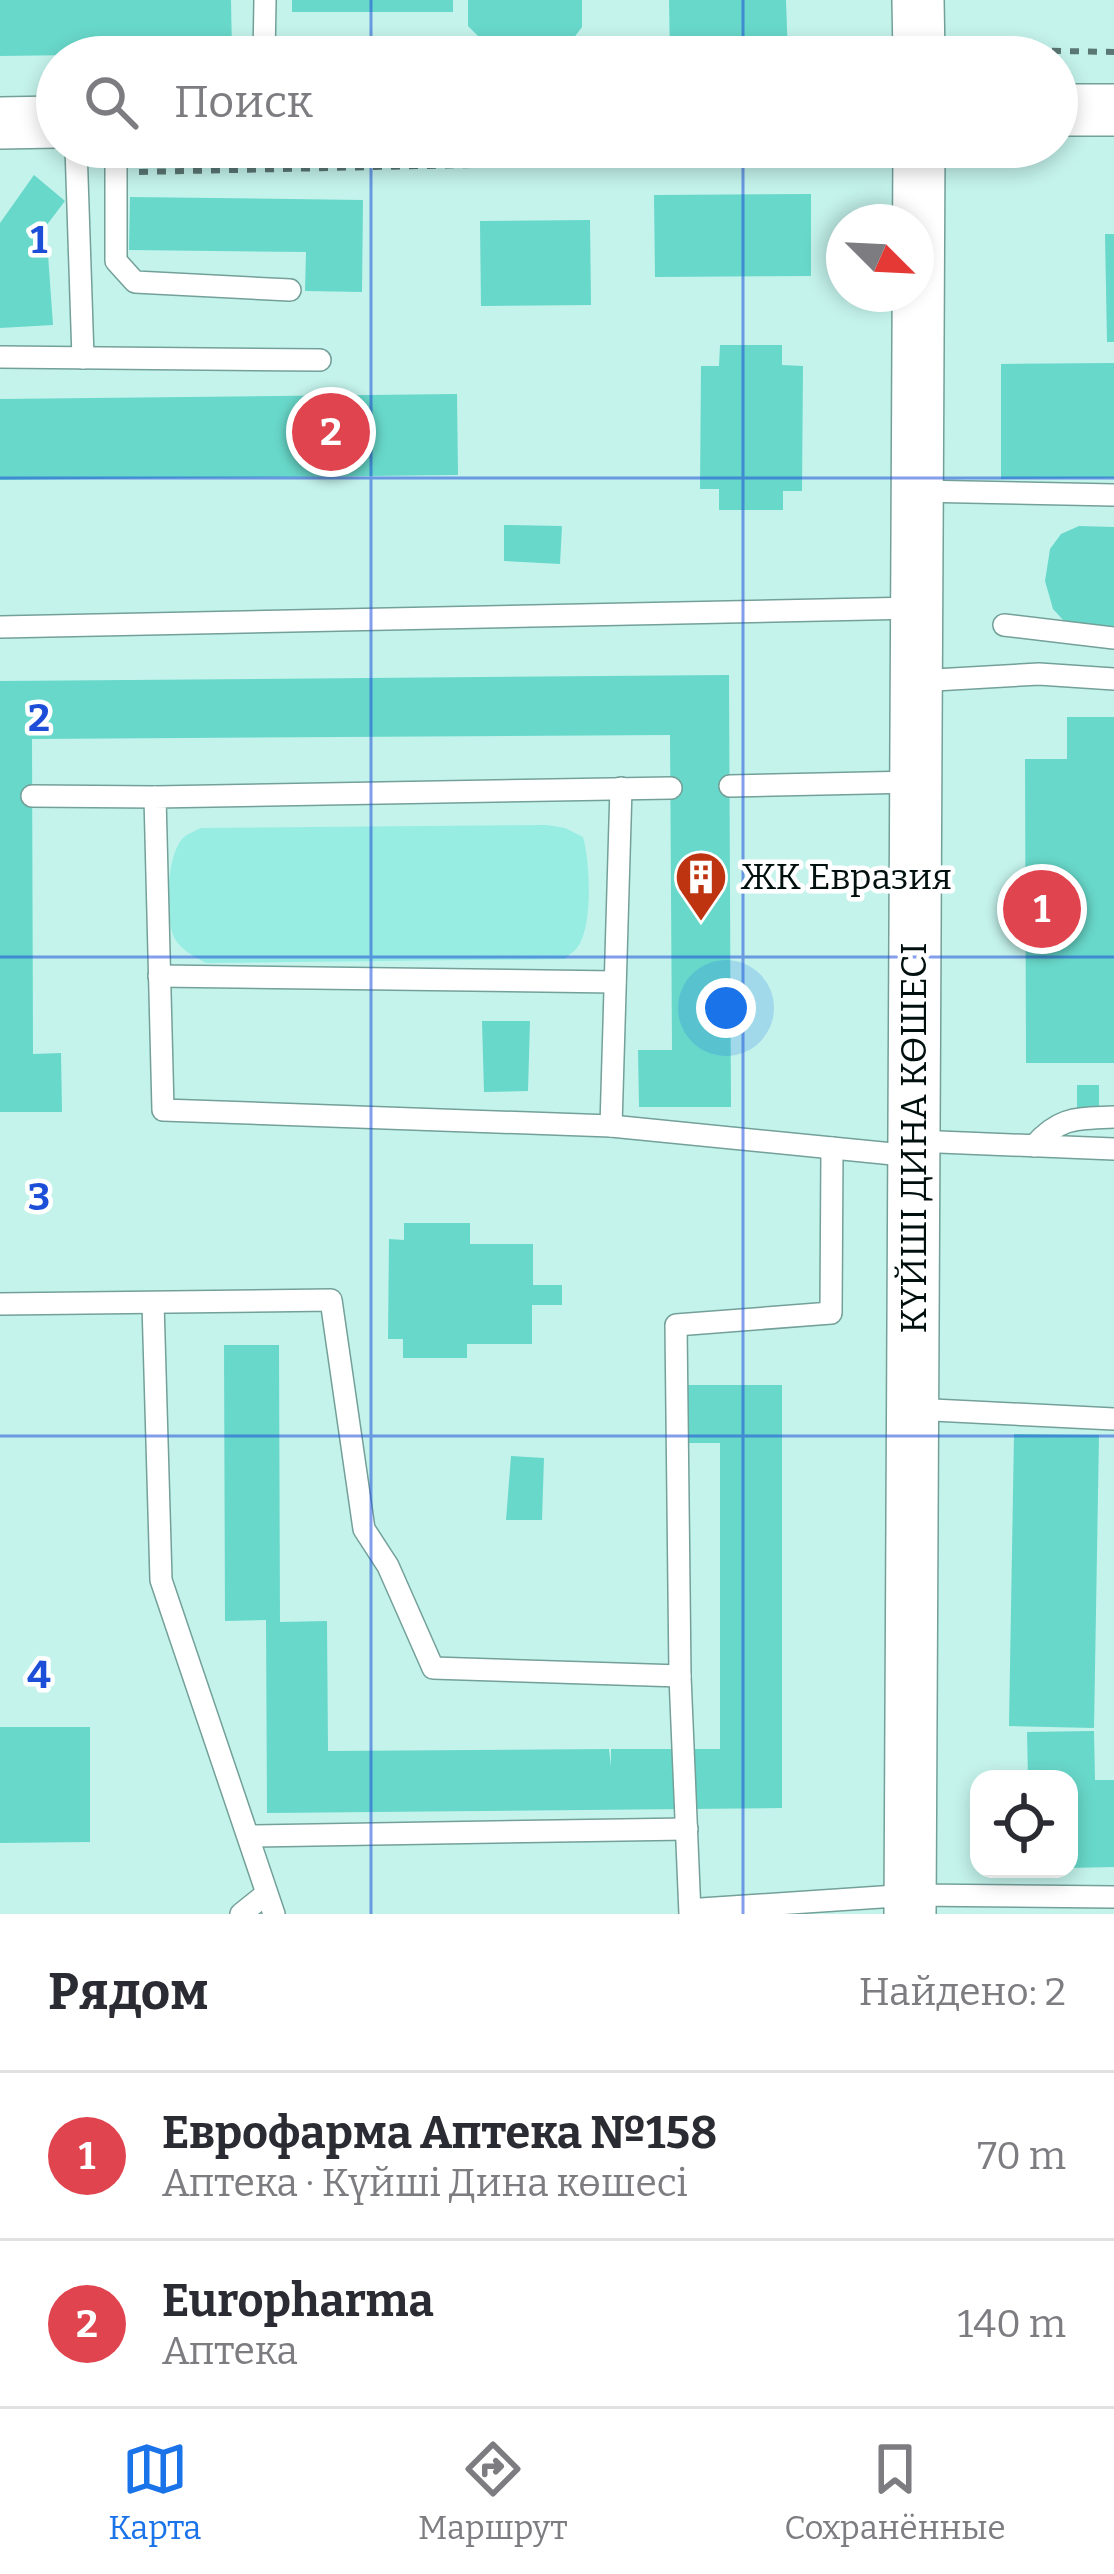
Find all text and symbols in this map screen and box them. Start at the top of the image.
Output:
search box [36,36,1078,168]
icon: search [78,69,144,135]
text: Поиск [174,75,313,129]
north arrow [826,204,934,312]
text: 1 [31,217,48,263]
pin: 2 [292,387,370,477]
text: 2 [28,695,50,741]
building icon: ЖК Евразия [673,849,729,923]
place label: ЖК Евразия [740,855,952,899]
pin: 1 [1003,864,1081,954]
street label: КҮЙШІ ДИНА КӨШЕСІ [892,942,936,1334]
your location [696,978,756,1038]
text: 3 [28,1174,50,1220]
text: 4 [27,1652,51,1698]
map controls [970,1770,1078,1878]
button: locate [970,1770,1078,1878]
text: Рядом [48,1961,208,2023]
text: Найдено: 2 [859,1969,1066,2015]
text: Еврофарма Аптека №158 [162,2106,717,2160]
text: 1 [79,2133,95,2179]
text: 70 m [977,2133,1066,2179]
text: Аптека · Күйші Дина көшесі [162,2160,688,2206]
text: Europharma [162,2274,434,2328]
text: 2 [76,2301,98,2347]
text: 140 m [957,2301,1066,2347]
text: Аптека [162,2328,298,2374]
tab: Карта [108,2436,201,2548]
tab: Маршрут [418,2436,568,2548]
tab: Сохранённые [784,2436,1006,2548]

